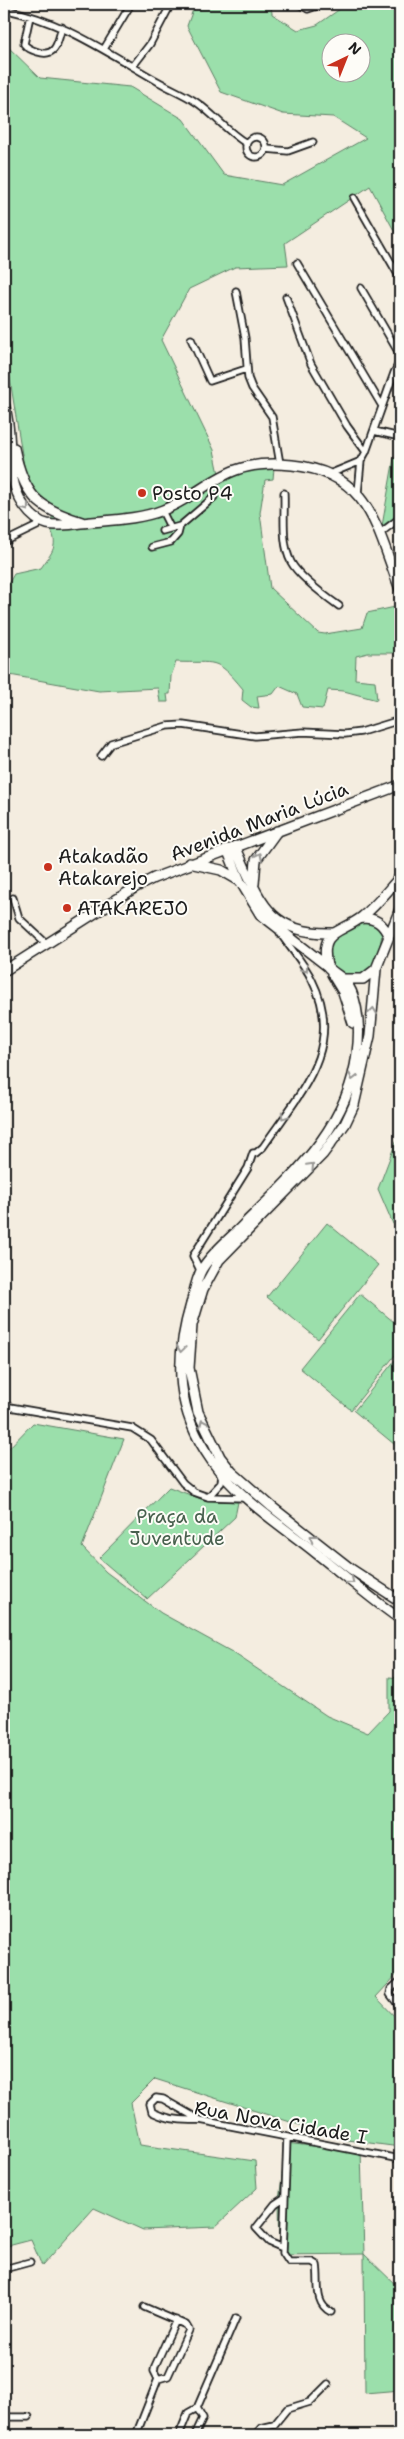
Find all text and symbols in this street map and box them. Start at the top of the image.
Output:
north arrow [322,32,372,82]
text: N [345,38,365,59]
place label: Posto P4 [152,481,233,506]
marker: Posto P4 [136,487,148,499]
one-way arrow [20,502,29,512]
street label: Avenida Maria Lúcia [167,776,352,867]
place label: Atakadão Atakarejo [58,844,149,891]
one-way arrow [253,852,263,861]
marker: Atakadão Atakarejo [42,861,54,873]
place label: ATAKAREJO [77,896,188,921]
marker: ATAKAREJO [61,902,73,914]
one-way arrow [299,963,308,973]
one-way arrow [367,1006,378,1014]
one-way arrow [348,1072,359,1081]
one-way arrow [281,1111,290,1120]
one-way arrow [306,1163,315,1172]
one-way arrow [176,1345,187,1353]
one-way arrow [198,1419,209,1428]
park label: Praça da Juventude [129,1504,225,1551]
one-way arrow [310,1536,319,1544]
one-way arrow [345,1575,354,1583]
street label: Rua Nova Cidade I [192,2095,369,2150]

